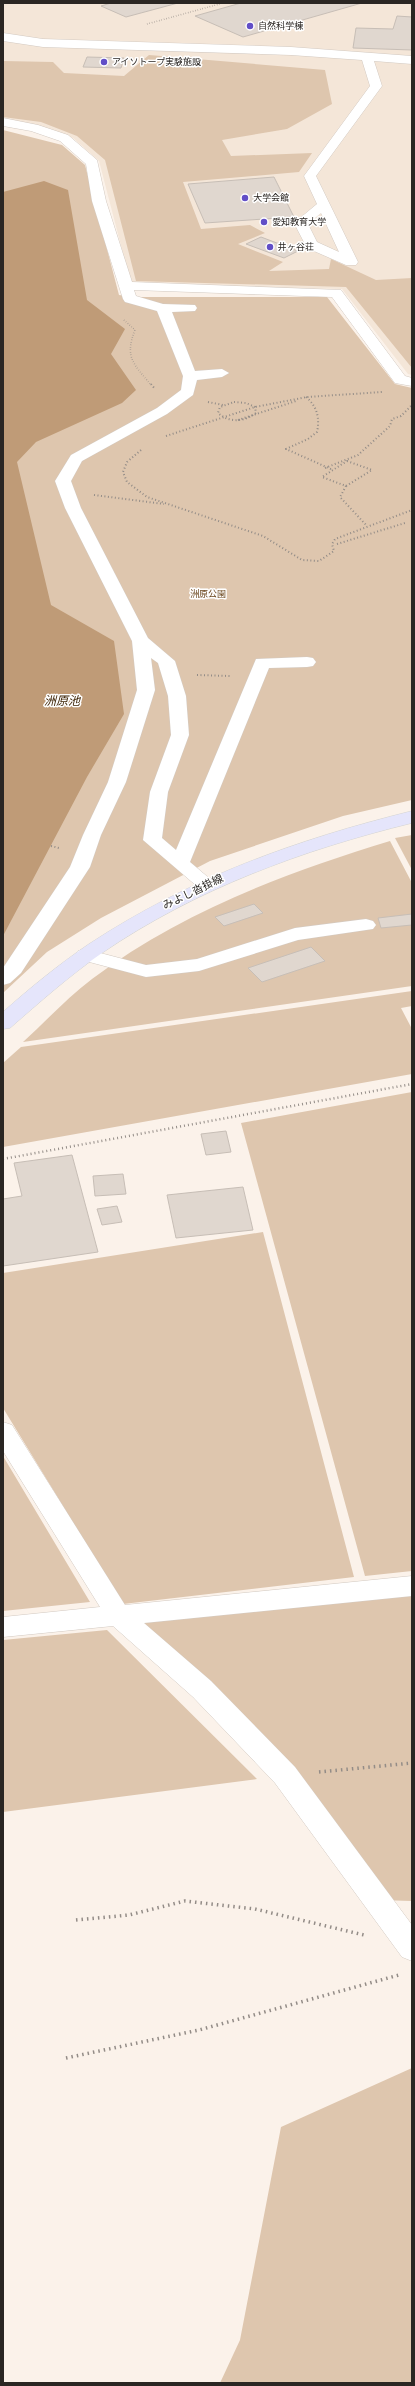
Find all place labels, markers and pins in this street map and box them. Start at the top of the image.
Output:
place label: 自然科学棟 [258,20,304,32]
marker: 自然科学棟 [245,21,255,31]
marker: アイソトープ実験施設 [99,57,109,67]
place label: アイソトープ実験施設 [112,57,201,68]
marker: 大学会館 [240,193,250,203]
place label: 大学会館 [253,193,289,204]
marker: 愛知教育大学 [259,217,269,227]
place label: 愛知教育大学 [272,217,326,228]
marker: 井ヶ谷荘 [265,242,275,252]
place label: 井ヶ谷荘 [278,242,314,253]

